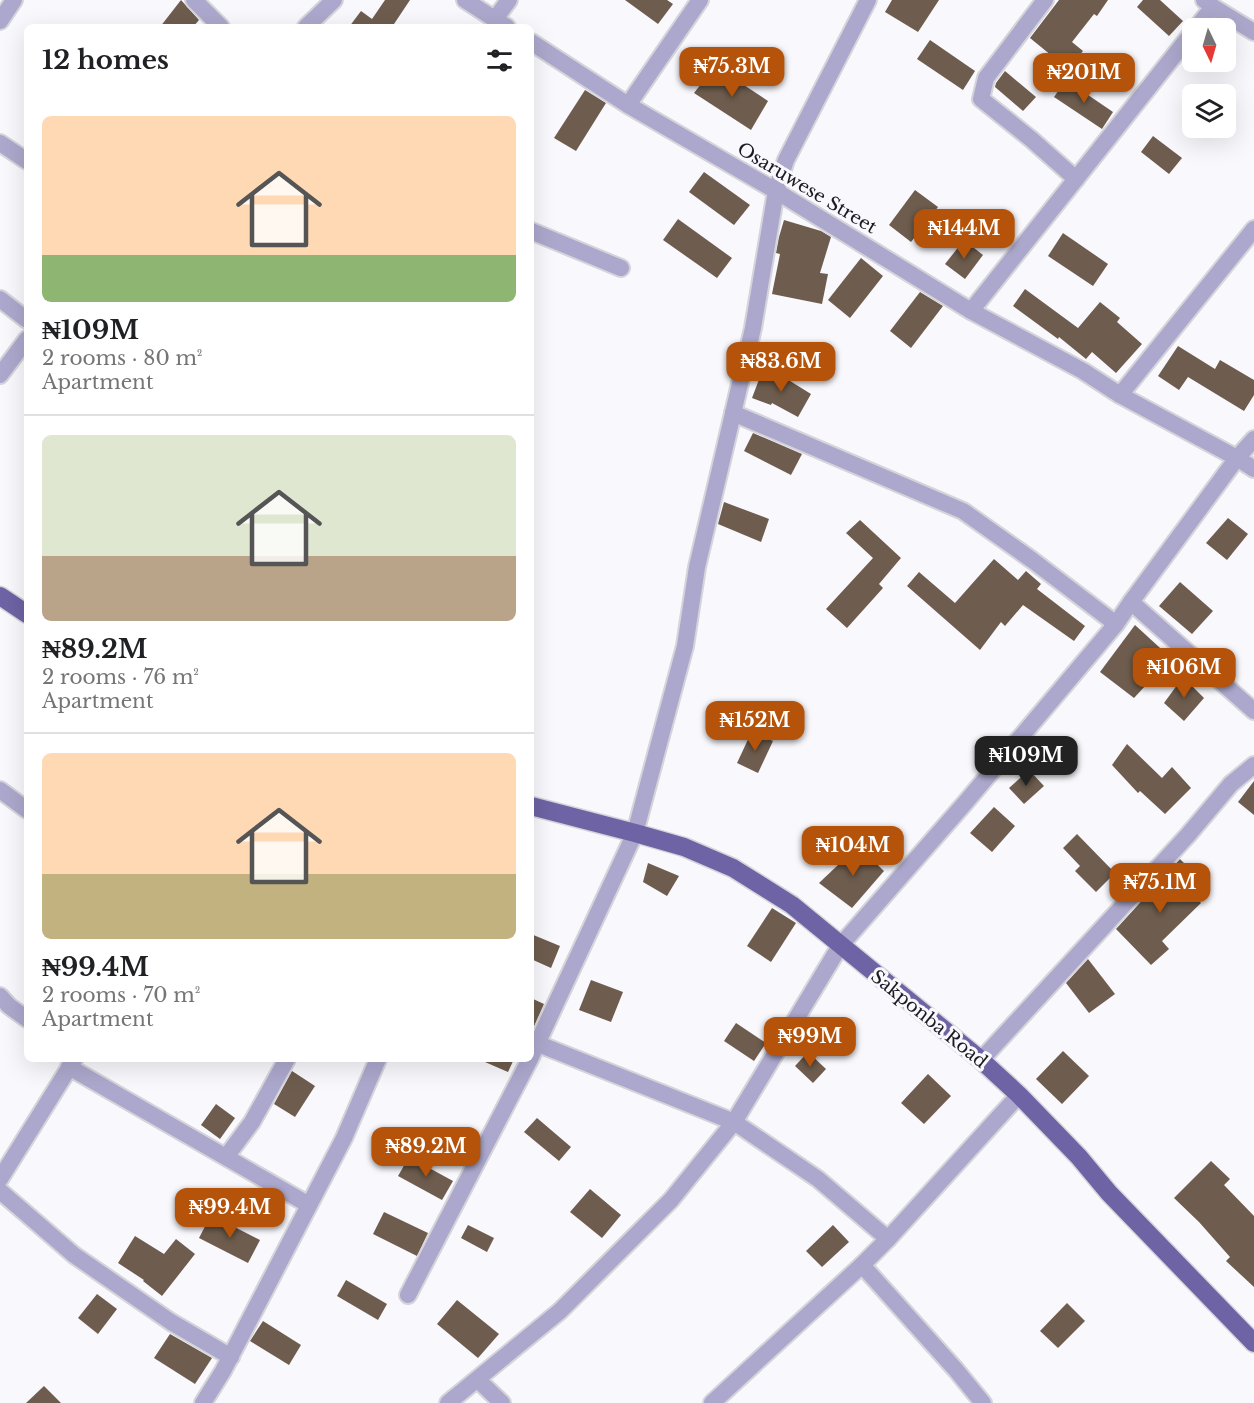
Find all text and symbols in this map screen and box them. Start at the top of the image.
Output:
north arrow [1182,18,1236,72]
map controls [1182,18,1236,138]
text: 12 homes [42,44,169,76]
icon: filters [483,44,516,77]
pin: ₦75.3M [683,47,781,98]
pin: ₦201M [1042,53,1126,104]
text: ₦75.3M [693,54,771,78]
text: ₦201M [1047,60,1121,84]
button: layers [1182,84,1236,138]
street label: Osaruwese Street [733,138,881,238]
icon: home [225,155,333,263]
pin: ₦144M [922,209,1006,260]
text: ₦144M [928,216,1000,240]
text: ₦109M [42,314,139,346]
pin: ₦83.6M [732,342,830,393]
text: 2 rooms · 80 m² [42,346,203,370]
text: ₦83.6M [740,349,822,373]
text: Apartment [42,370,153,394]
icon: home [225,474,333,582]
text: ₦89.2M [42,633,148,665]
pin: ₦106M [1142,648,1226,699]
text: ₦106M [1147,655,1221,679]
text: 2 rooms · 76 m² [42,665,199,689]
text: Apartment [42,689,153,713]
pin: ₦152M [713,701,797,752]
text: ₦152M [720,708,790,732]
pin: ₦109M [984,736,1068,787]
text: ₦109M [989,743,1063,767]
icon: home [225,792,333,900]
pin: ₦104M [811,826,895,877]
text: ₦104M [816,833,890,857]
pin: ₦75.1M [1111,863,1209,914]
text: ₦75.1M [1123,870,1197,894]
text: ₦99.4M [42,951,149,983]
street label: Sakponba Road [866,965,992,1073]
text: 2 rooms · 70 m² [42,983,200,1007]
text: Apartment [42,1007,153,1031]
pin: ₦99M [774,1017,846,1068]
text: ₦99M [778,1024,842,1048]
pin: ₦89.2M [377,1127,475,1178]
text: ₦89.2M [385,1134,467,1158]
pin: ₦99.4M [181,1188,279,1239]
text: ₦99.4M [189,1195,271,1219]

